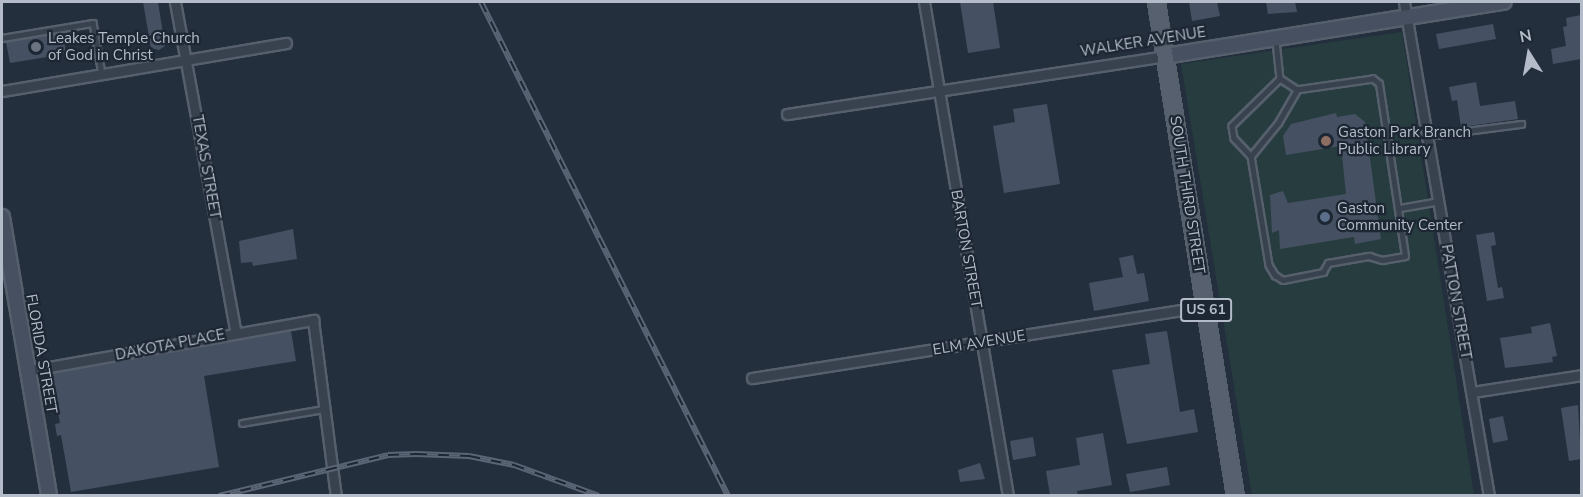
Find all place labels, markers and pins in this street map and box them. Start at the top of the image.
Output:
place label: Leakes Temple Church of God in Christ [48,29,200,64]
marker: Leakes Temple Church of God in Christ [29,40,43,54]
place label: Gaston Park Branch Public Library [1338,123,1471,158]
marker: Gaston Park Branch Public Library [1319,134,1333,148]
place label: Gaston Community Center [1337,199,1463,234]
marker: Gaston Community Center [1318,210,1332,224]

